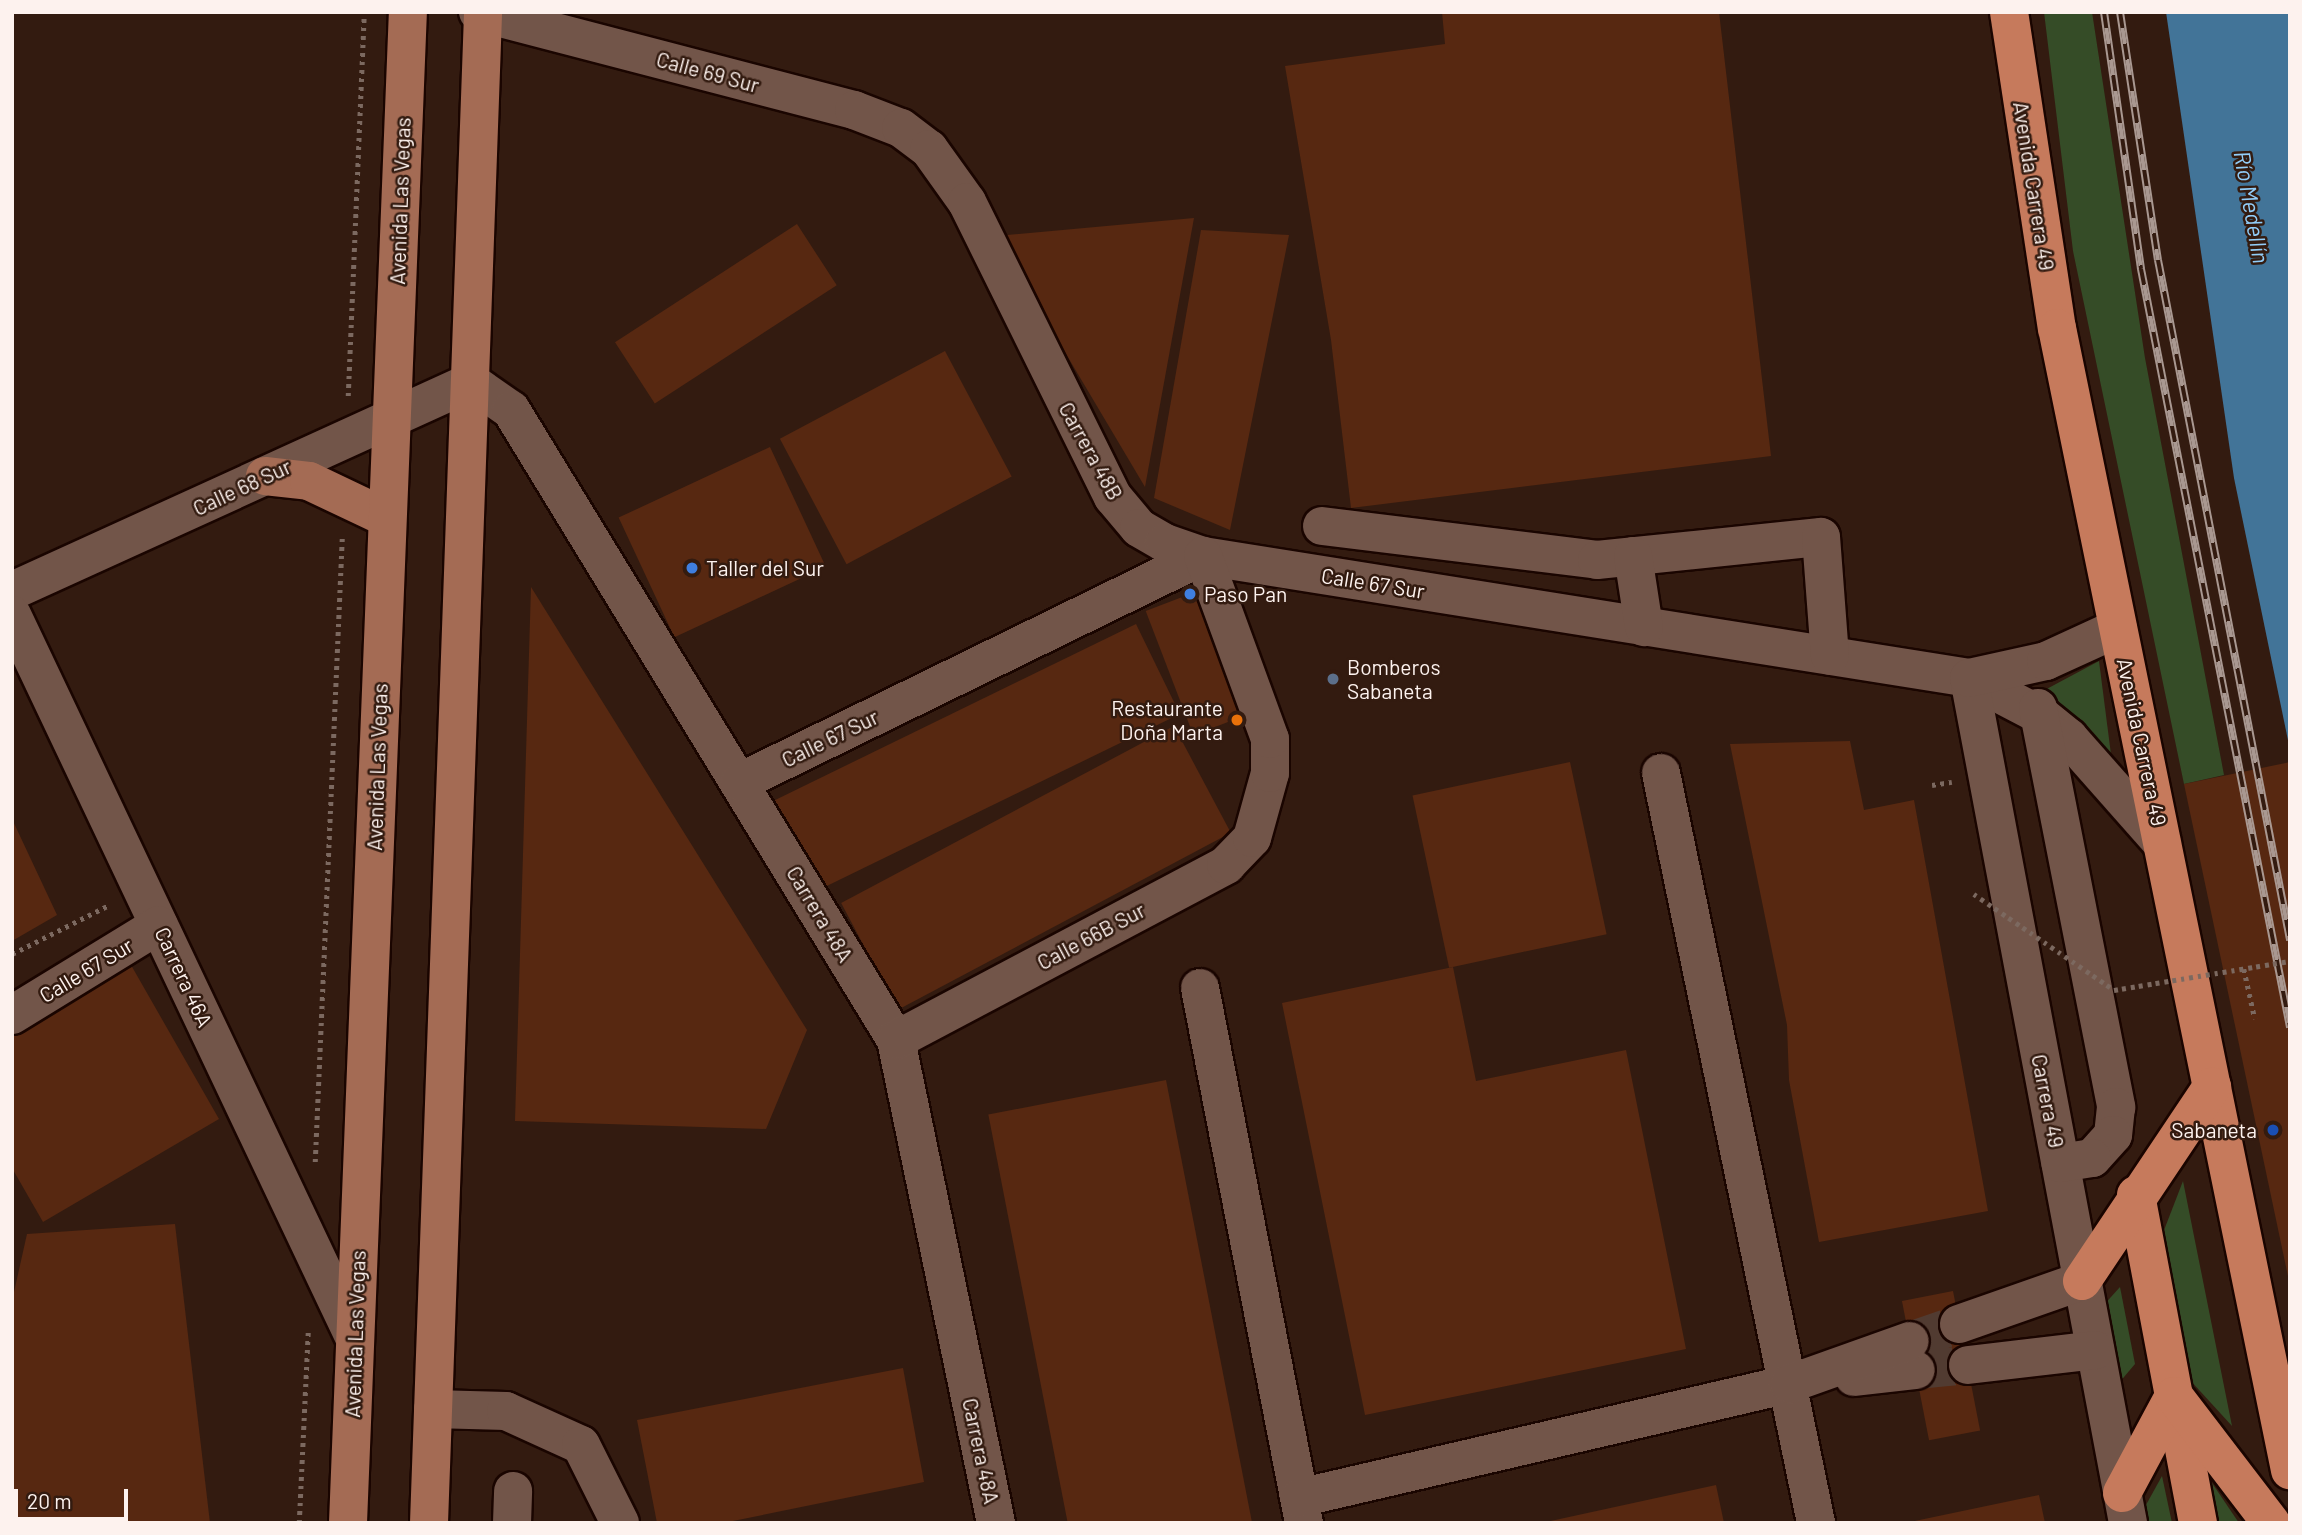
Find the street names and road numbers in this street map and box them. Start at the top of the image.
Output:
street label: Calle 69 Sur [654,46,762,98]
street label: Avenida Carrera 49 [2008,100,2060,272]
street label: Avenida Las Vegas [384,117,416,285]
street label: Carrera 48B [1054,398,1128,504]
street label: Calle 68 Sur [189,453,295,521]
street label: Calle 67 Sur [1319,562,1427,604]
street label: Avenida Carrera 49 [2112,656,2172,828]
street label: Avenida Las Vegas [361,683,393,851]
street label: Calle 67 Sur [778,704,882,772]
street label: Carrera 48A [782,861,858,967]
street label: Calle 66B Sur [1033,897,1149,975]
street label: Carrera 46A [150,923,218,1031]
street label: Calle 67 Sur [35,932,137,1008]
street label: Carrera 49 [2027,1052,2069,1150]
street label: Avenida Las Vegas [339,1250,371,1418]
street label: Carrera 48A [958,1396,1004,1506]

